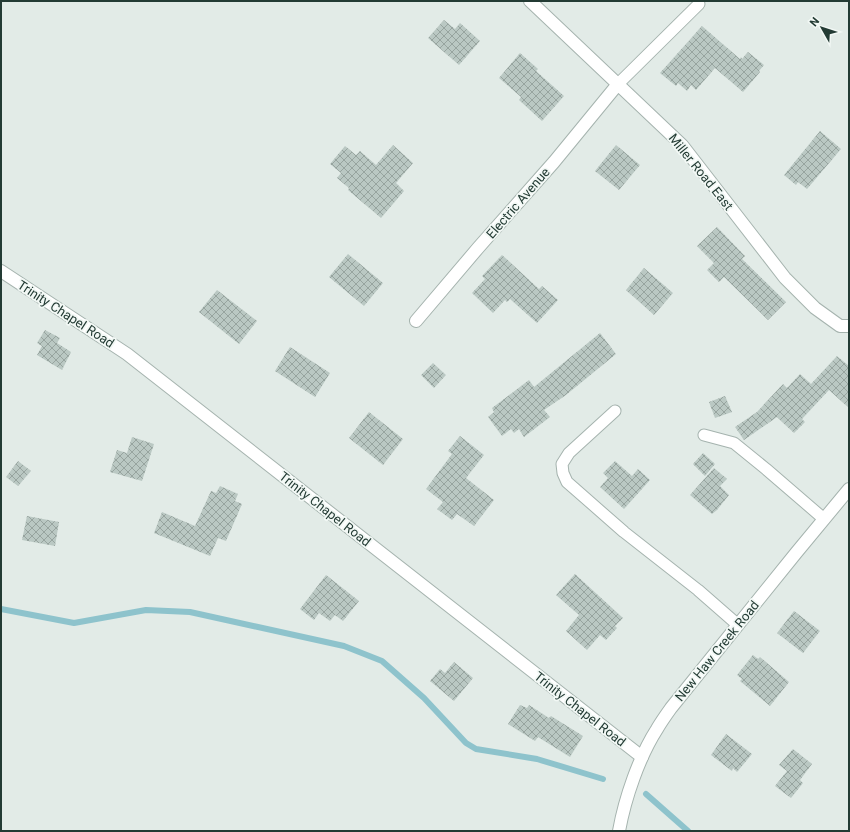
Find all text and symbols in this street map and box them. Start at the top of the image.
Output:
north arrow [802,8,842,48]
text: N [807,15,822,29]
street label: Miller Road East [666,131,736,213]
street label: Electric Avenue [483,165,553,241]
street label: Trinity Chapel Road [15,277,117,351]
street label: Trinity Chapel Road [276,469,374,549]
street label: New Haw Creek Road [672,598,762,704]
street label: Trinity Chapel Road [531,669,629,749]

